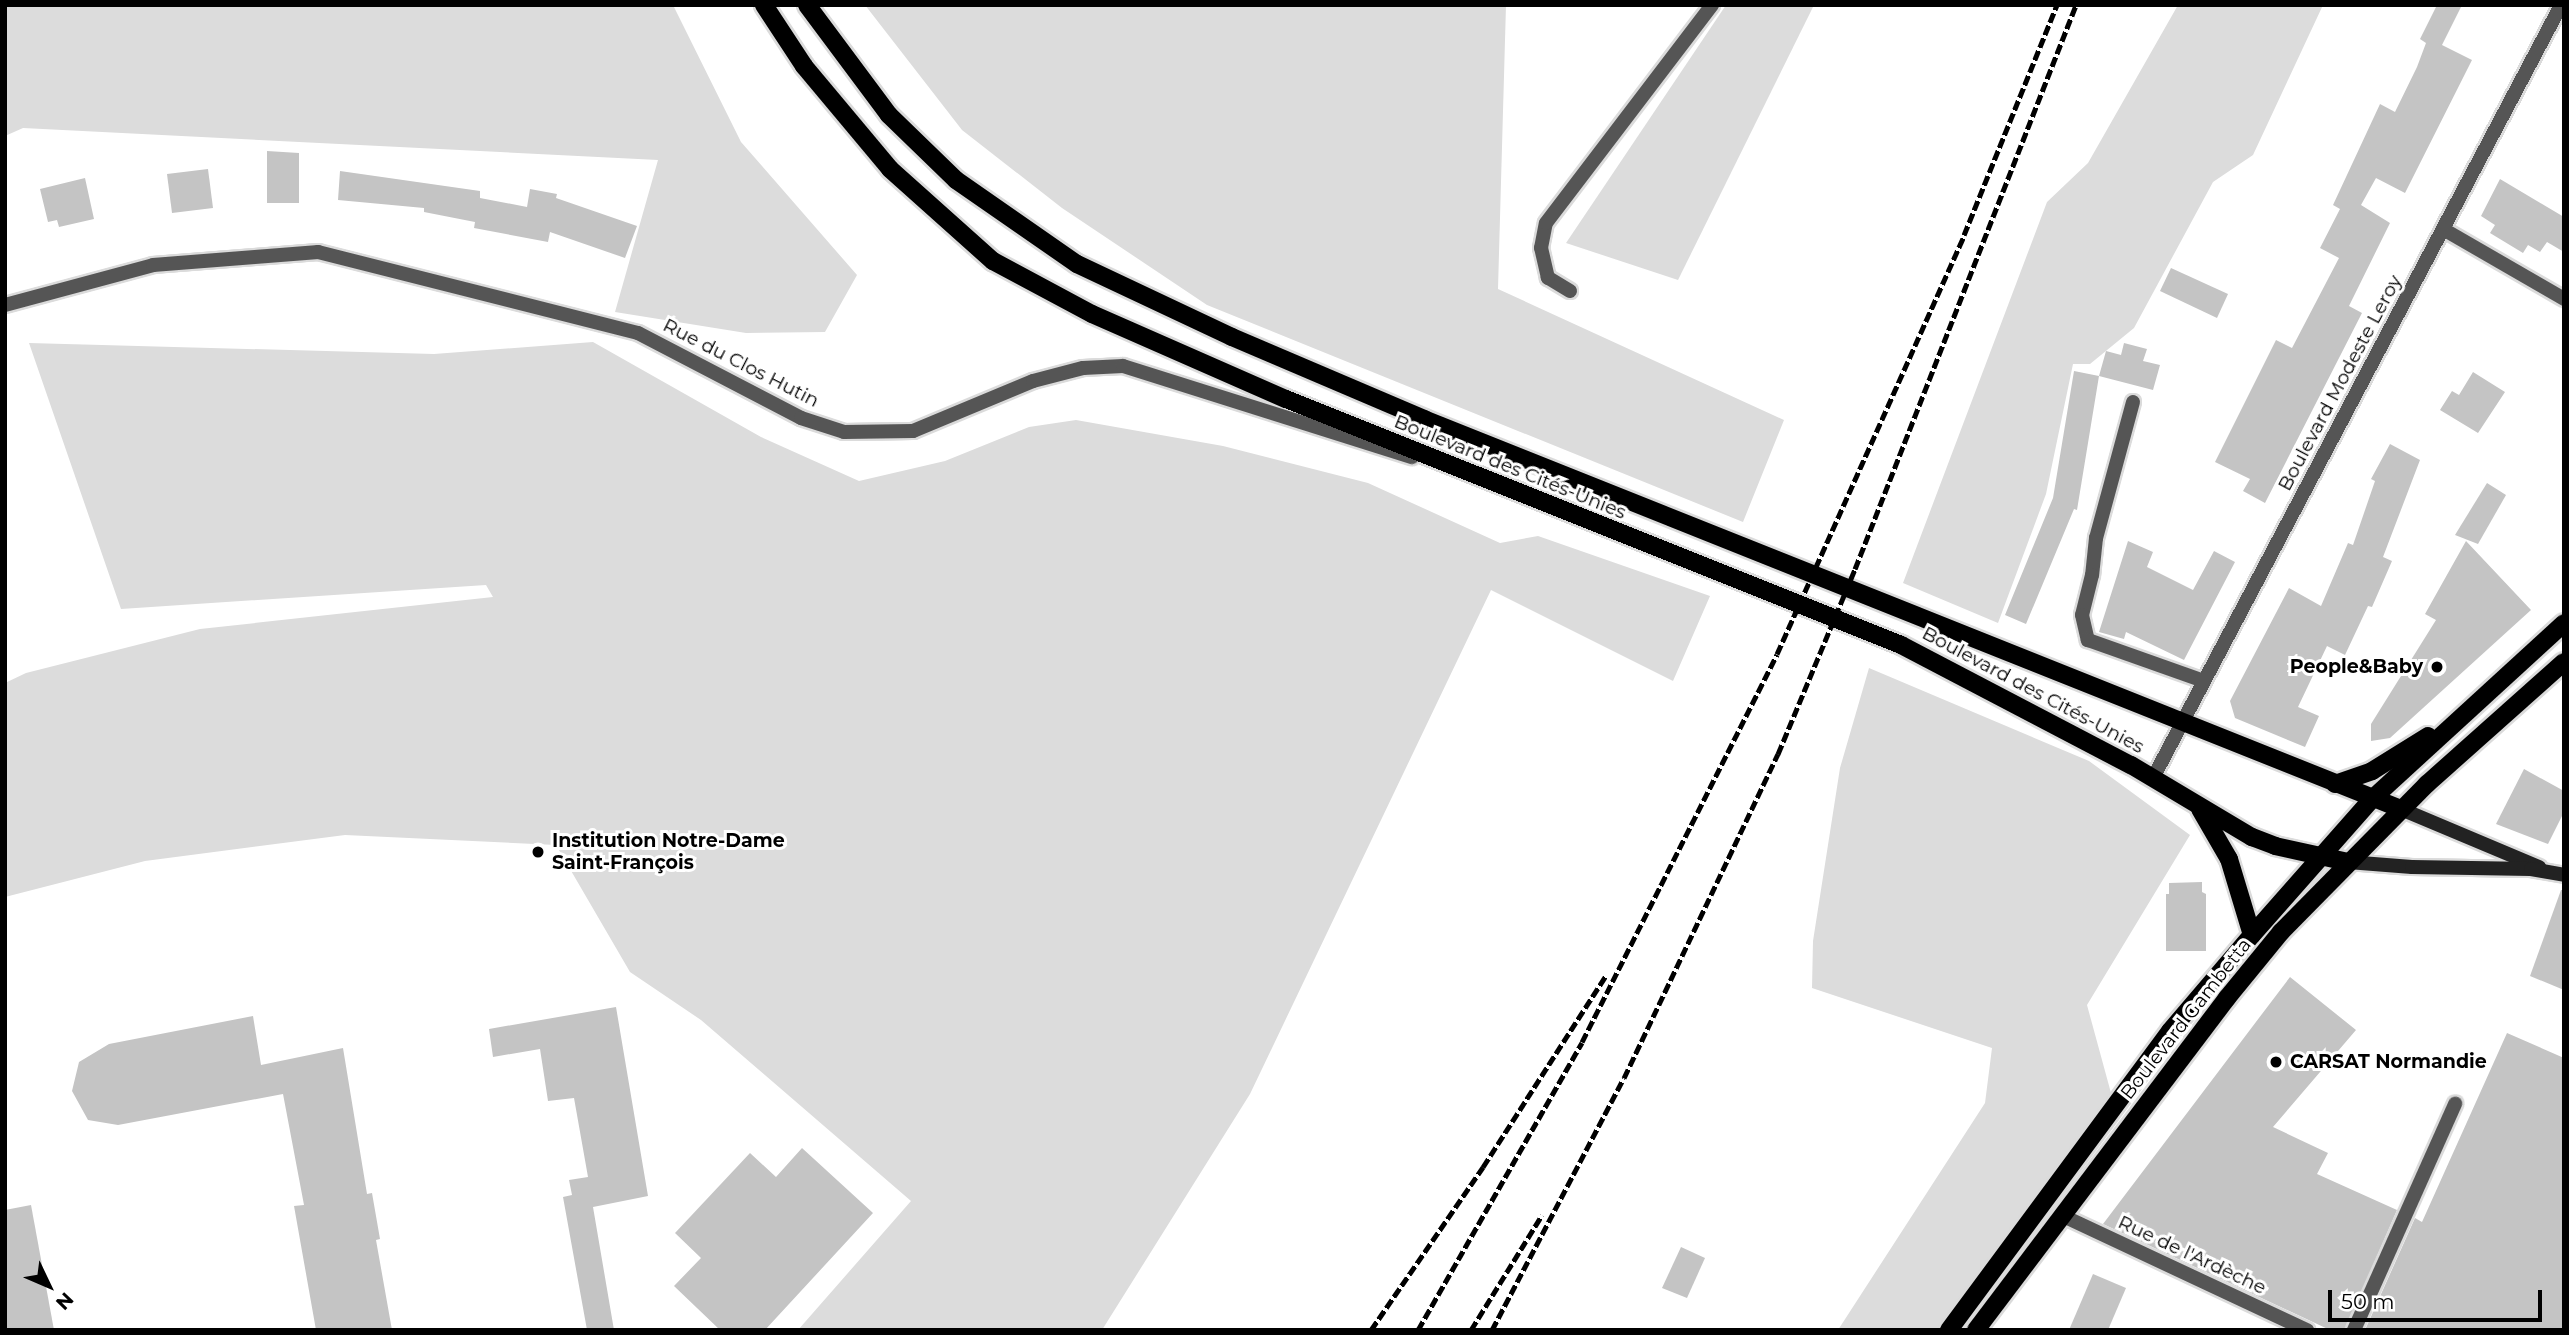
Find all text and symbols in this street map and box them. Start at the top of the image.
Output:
street label: Boulevard Modeste Leroy [2273,271,2407,495]
street label: Rue du Clos Hutin [659,314,823,412]
street label: Boulevard des Cités-Unies [1391,410,1629,524]
street label: Boulevard des Cités-Unies [1918,622,2148,758]
place label: People&Baby [2290,656,2423,678]
marker: People&Baby [2429,659,2445,675]
place label: Institution Notre‐Dame Saint‐François [552,830,785,874]
marker: Institution Notre‐Dame Saint‐François [530,844,546,860]
street label: Boulevard Gambetta [2116,934,2256,1104]
place label: CARSAT Normandie [2290,1051,2487,1073]
marker: CARSAT Normandie [2268,1054,2284,1070]
street label: Rue de l'Ardèche [2114,1211,2270,1299]
north arrow [14,1251,84,1321]
scale bar [2331,1276,2544,1320]
text: N [51,1287,78,1314]
text: 50 m [2341,1289,2395,1314]

